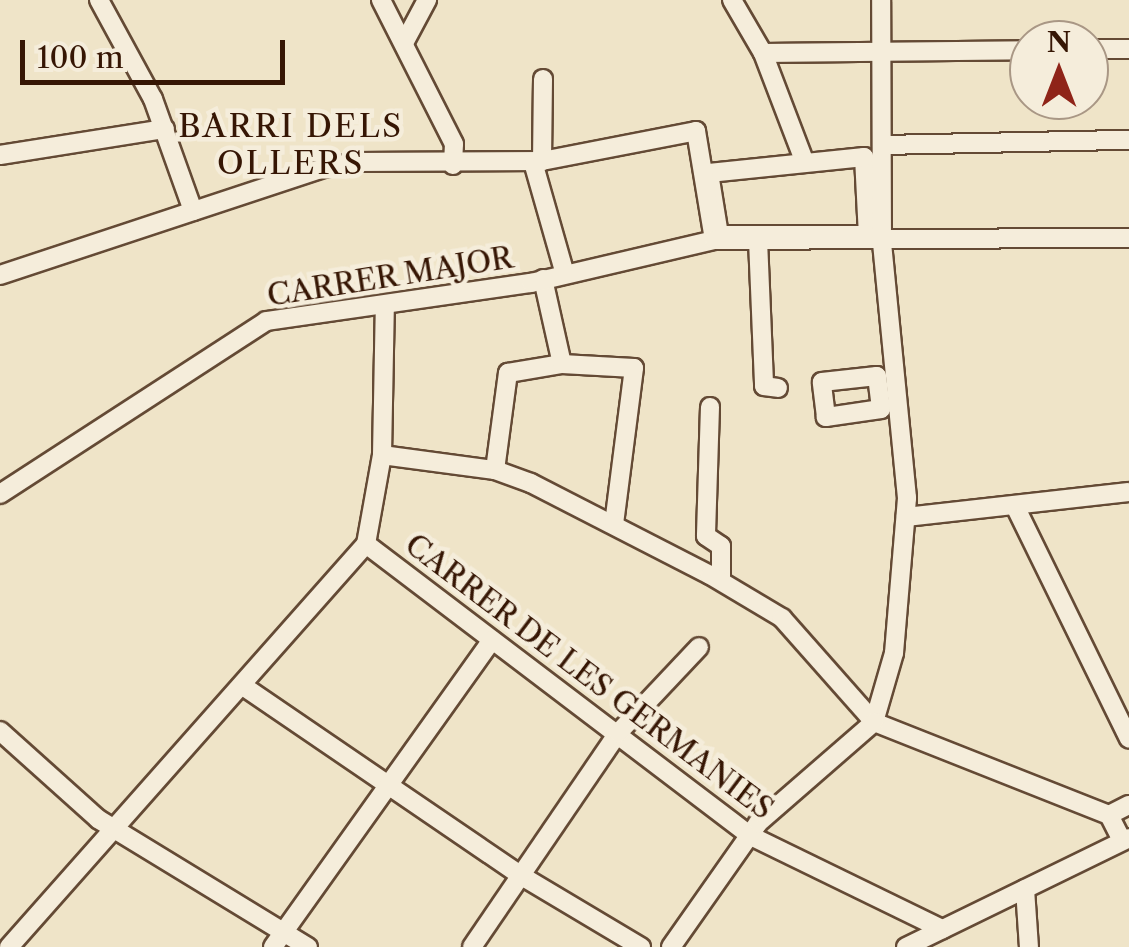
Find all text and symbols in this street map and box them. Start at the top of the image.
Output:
scale bar [25,20,290,82]
north arrow [1009,20,1109,120]
text: N [1047,25,1071,59]
text: 100 m [37,39,124,76]
district label: BARRI DELS OLLERS [178,108,404,183]
street label: CARRER MAJOR [264,240,516,314]
street label: CARRER DE LES GERMANIES [397,526,781,828]

